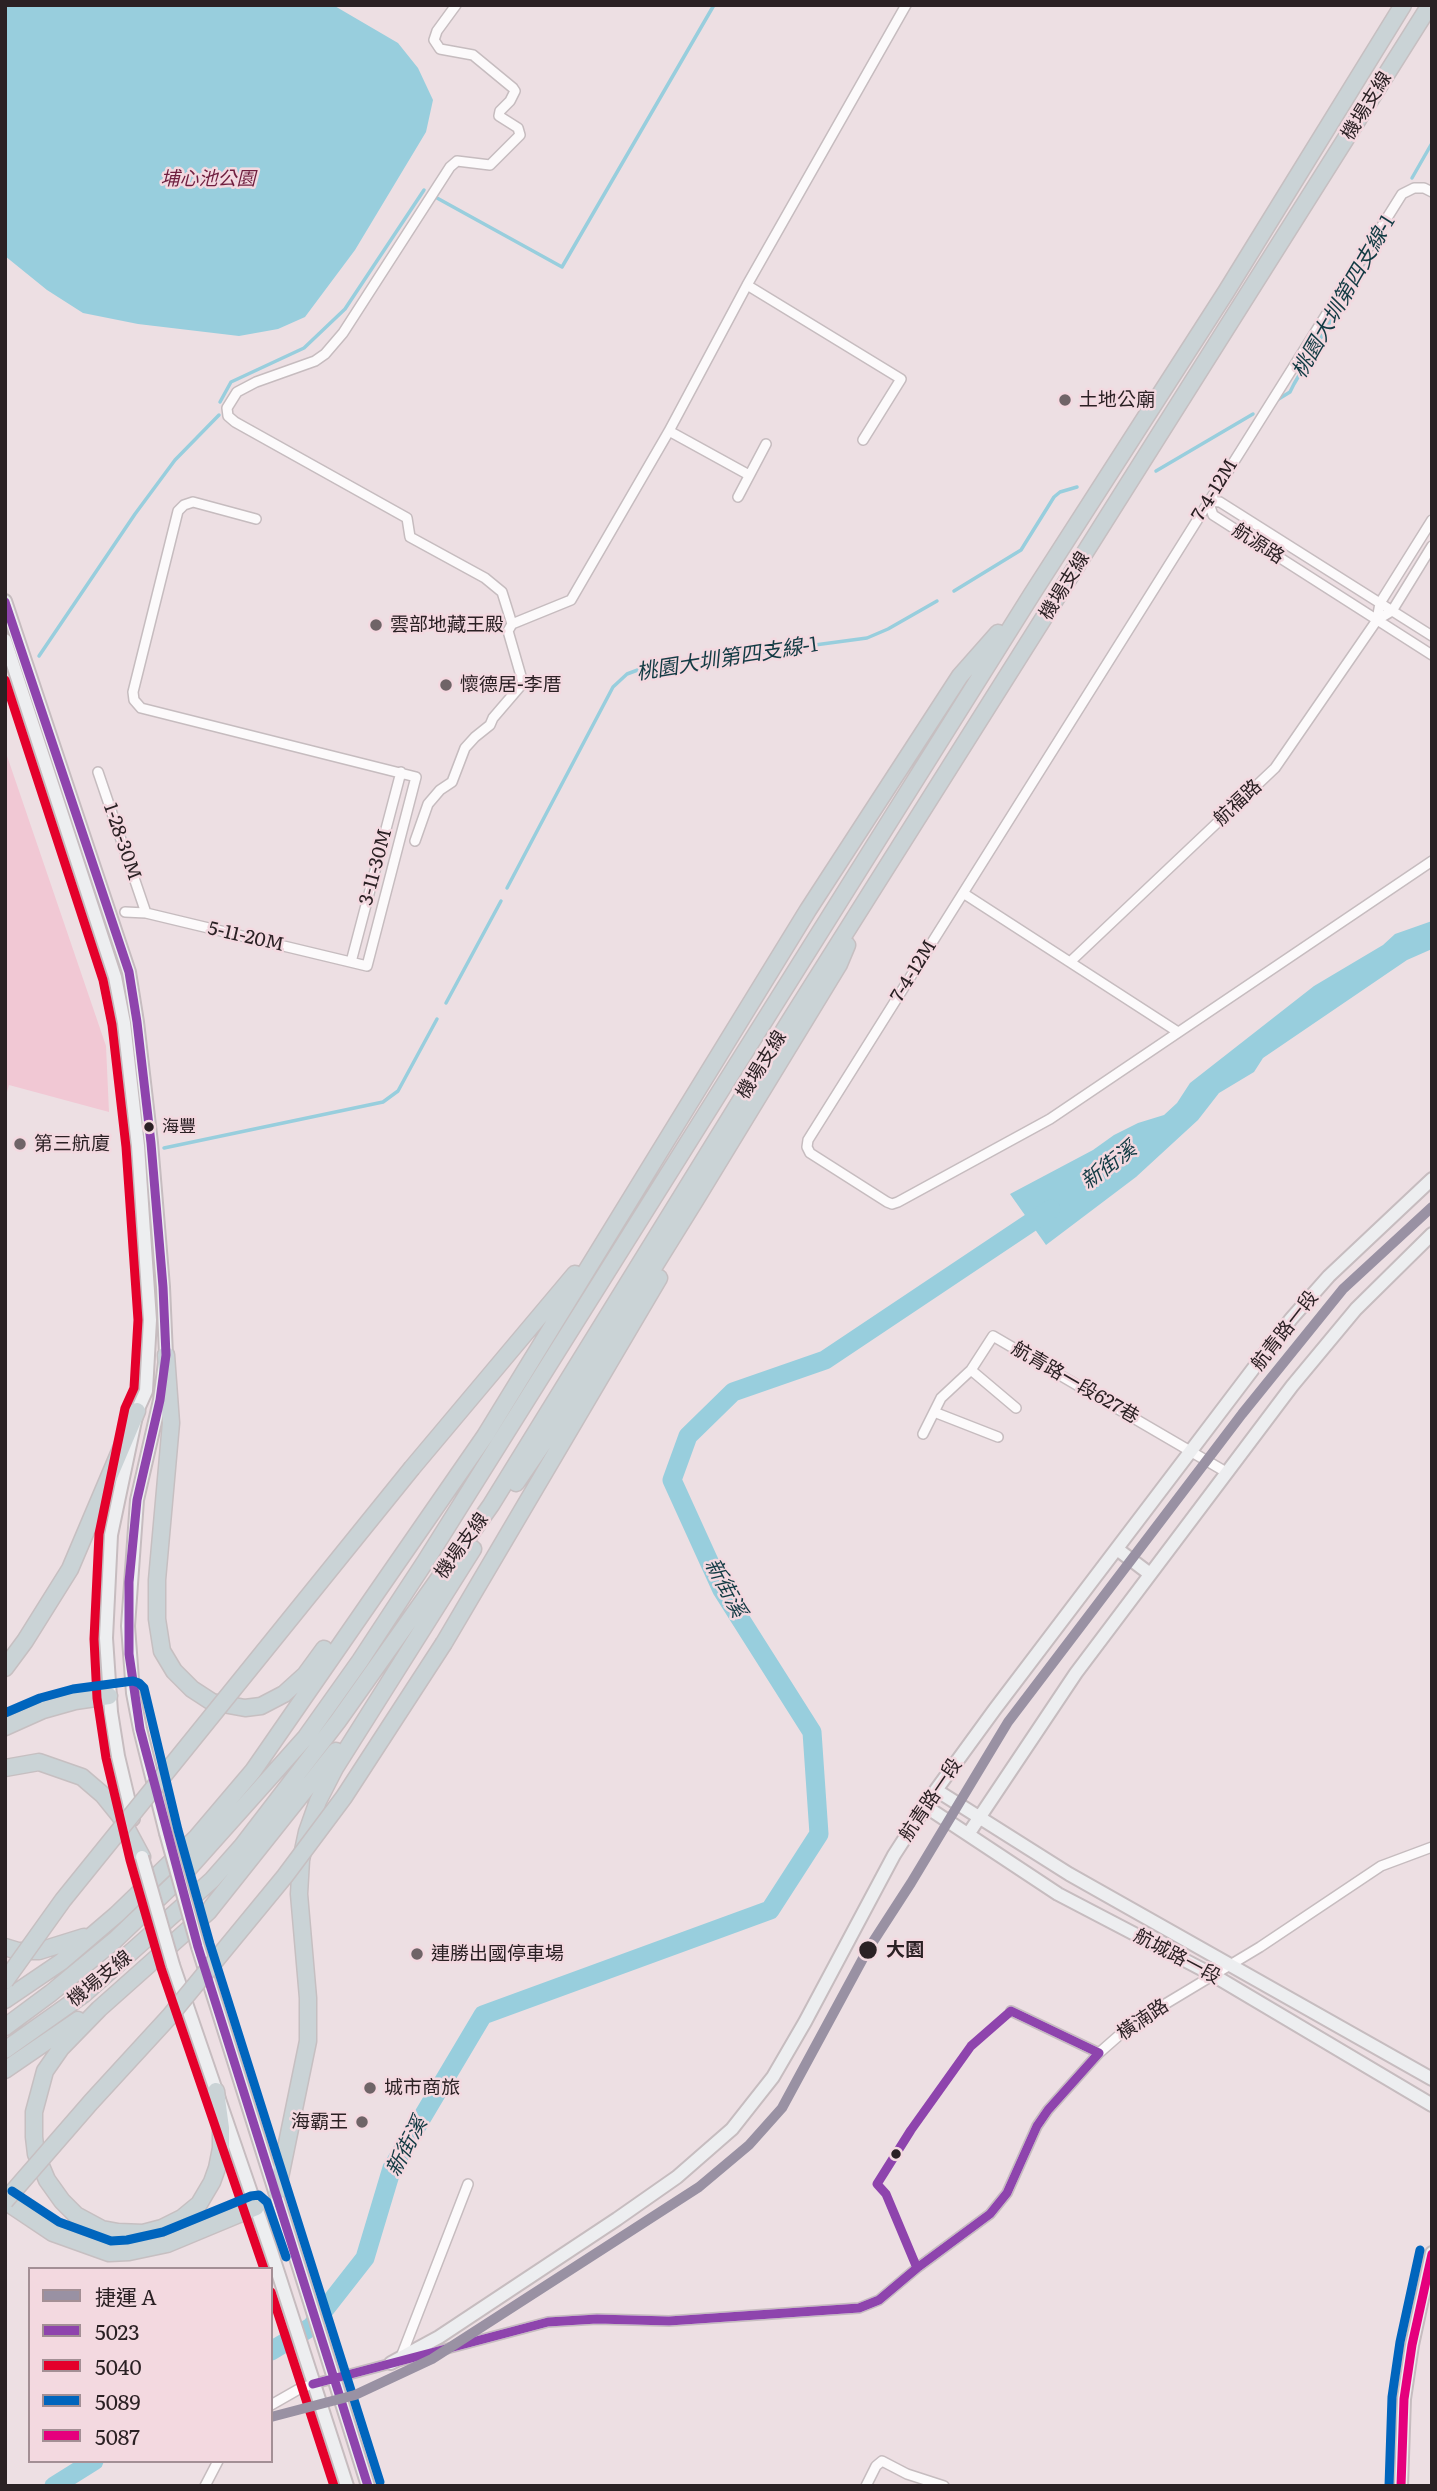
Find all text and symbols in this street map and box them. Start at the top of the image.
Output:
street label: 機場支線 [1337,68,1397,144]
park label: 埔心池公園 [161,168,255,190]
water label: 桃園大圳第四支線-1 [1287,211,1401,383]
place label: 土地公廟 [1079,389,1155,411]
marker: 土地公廟 [1057,392,1073,408]
street label: 7-4-12M [1187,455,1243,525]
street label: 航源路 [1228,519,1288,569]
street label: 機場支線 [1035,548,1095,624]
place label: 雲部地藏王殿 [390,614,504,636]
marker: 雲部地藏王殿 [368,617,384,633]
water label: 桃園大圳第四支線-1 [634,632,820,686]
place label: 懷德居-李厝 [460,674,562,696]
marker: 懷德居-李厝 [438,677,454,693]
street label: 航福路 [1209,775,1267,831]
street label: 1-28-30M [98,801,146,883]
street label: 3-11-30M [355,826,397,908]
street label: 5-11-20M [206,917,286,957]
street label: 7-4-12M [886,936,942,1006]
street label: 機場支線 [732,1027,792,1103]
place label: 海豐 [162,1117,196,1137]
marker: 海豐 [142,1120,156,1134]
place label: 第三航廈 [34,1133,110,1155]
marker: 第三航廈 [12,1136,28,1152]
water label: 新街溪 [1076,1137,1142,1195]
street label: 航青路一段 [1247,1287,1323,1375]
street label: 航青路一段627巷 [1007,1337,1143,1429]
street label: 機場支線 [430,1509,494,1583]
water label: 新街溪 [699,1554,751,1622]
street label: 航青路一段 [895,1754,967,1846]
street label: 航城路一段 [1130,1925,1224,1989]
marker: 大園 [857,1939,879,1961]
place label: 大園 [886,1939,924,1961]
place label: 連勝出國停車場 [431,1943,564,1965]
street label: 機場支線 [63,1946,137,2012]
marker: 連勝出國停車場 [409,1946,425,1962]
street label: 橫湳路 [1113,1995,1173,2045]
place label: 城市商旅 [384,2077,460,2099]
marker: 城市商旅 [362,2080,378,2096]
place label: 海霸王 [291,2111,348,2133]
water label: 新街溪 [381,2113,433,2181]
marker: 海霸王 [354,2114,370,2130]
unlabelled marker [889,2147,903,2161]
legend [28,2267,273,2463]
text: 捷運 A [95,2280,157,2311]
text: 5023 [95,2315,140,2346]
text: 5040 [95,2350,142,2381]
text: 5089 [95,2385,140,2416]
text: 5087 [95,2420,140,2451]

